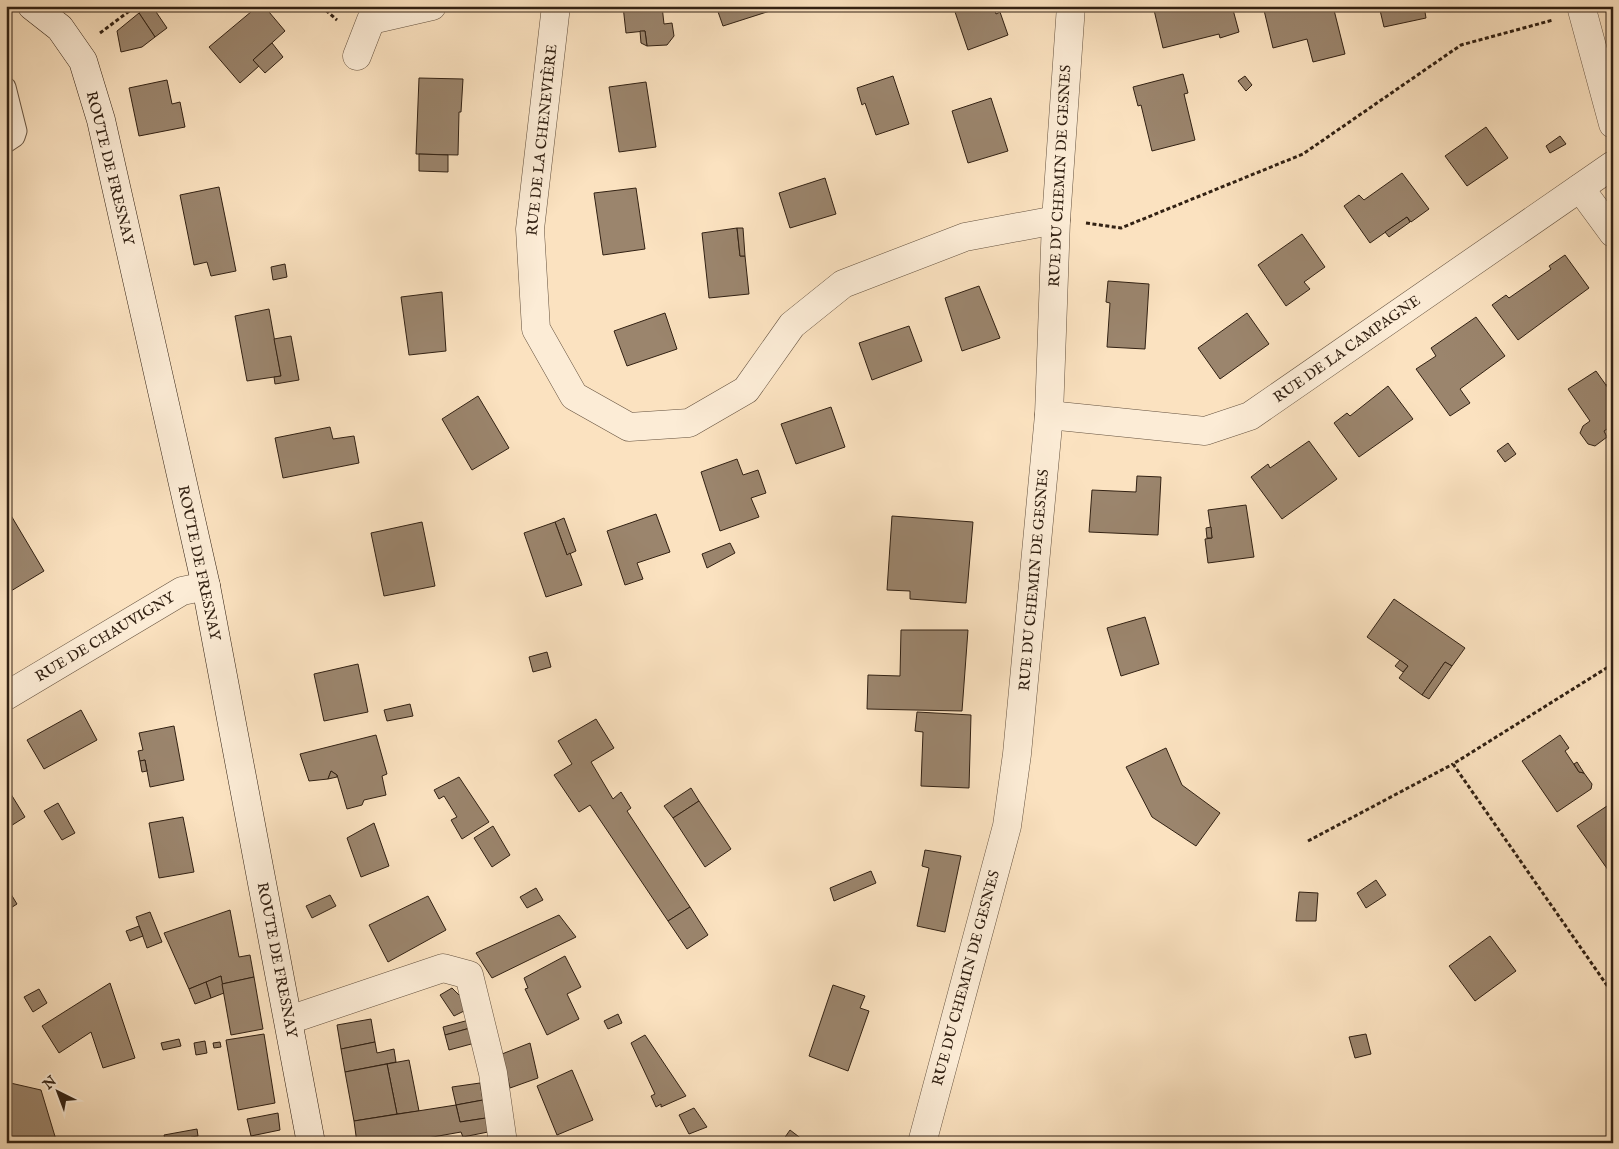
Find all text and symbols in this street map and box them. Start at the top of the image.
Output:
street label: RUE DE LA CHENEVIÈRE [522,43,562,237]
street label: RUE DU CHEMIN DE GESNES [1045,64,1075,288]
street label: ROUTE DE FRESNAY [82,89,139,248]
street label: RUE DE LA CAMPAGNE [1270,291,1424,407]
street label: RUE DU CHEMIN DE GESNES [1015,468,1053,692]
street label: ROUTE DE FRESNAY [173,484,225,643]
street label: RUE DE CHAUVIGNY [32,587,179,686]
street label: RUE DU CHEMIN DE GESNES [928,868,1004,1088]
street label: ROUTE DE FRESNAY [253,881,302,1040]
north arrow [32,1066,82,1116]
text: N [39,1072,60,1094]

